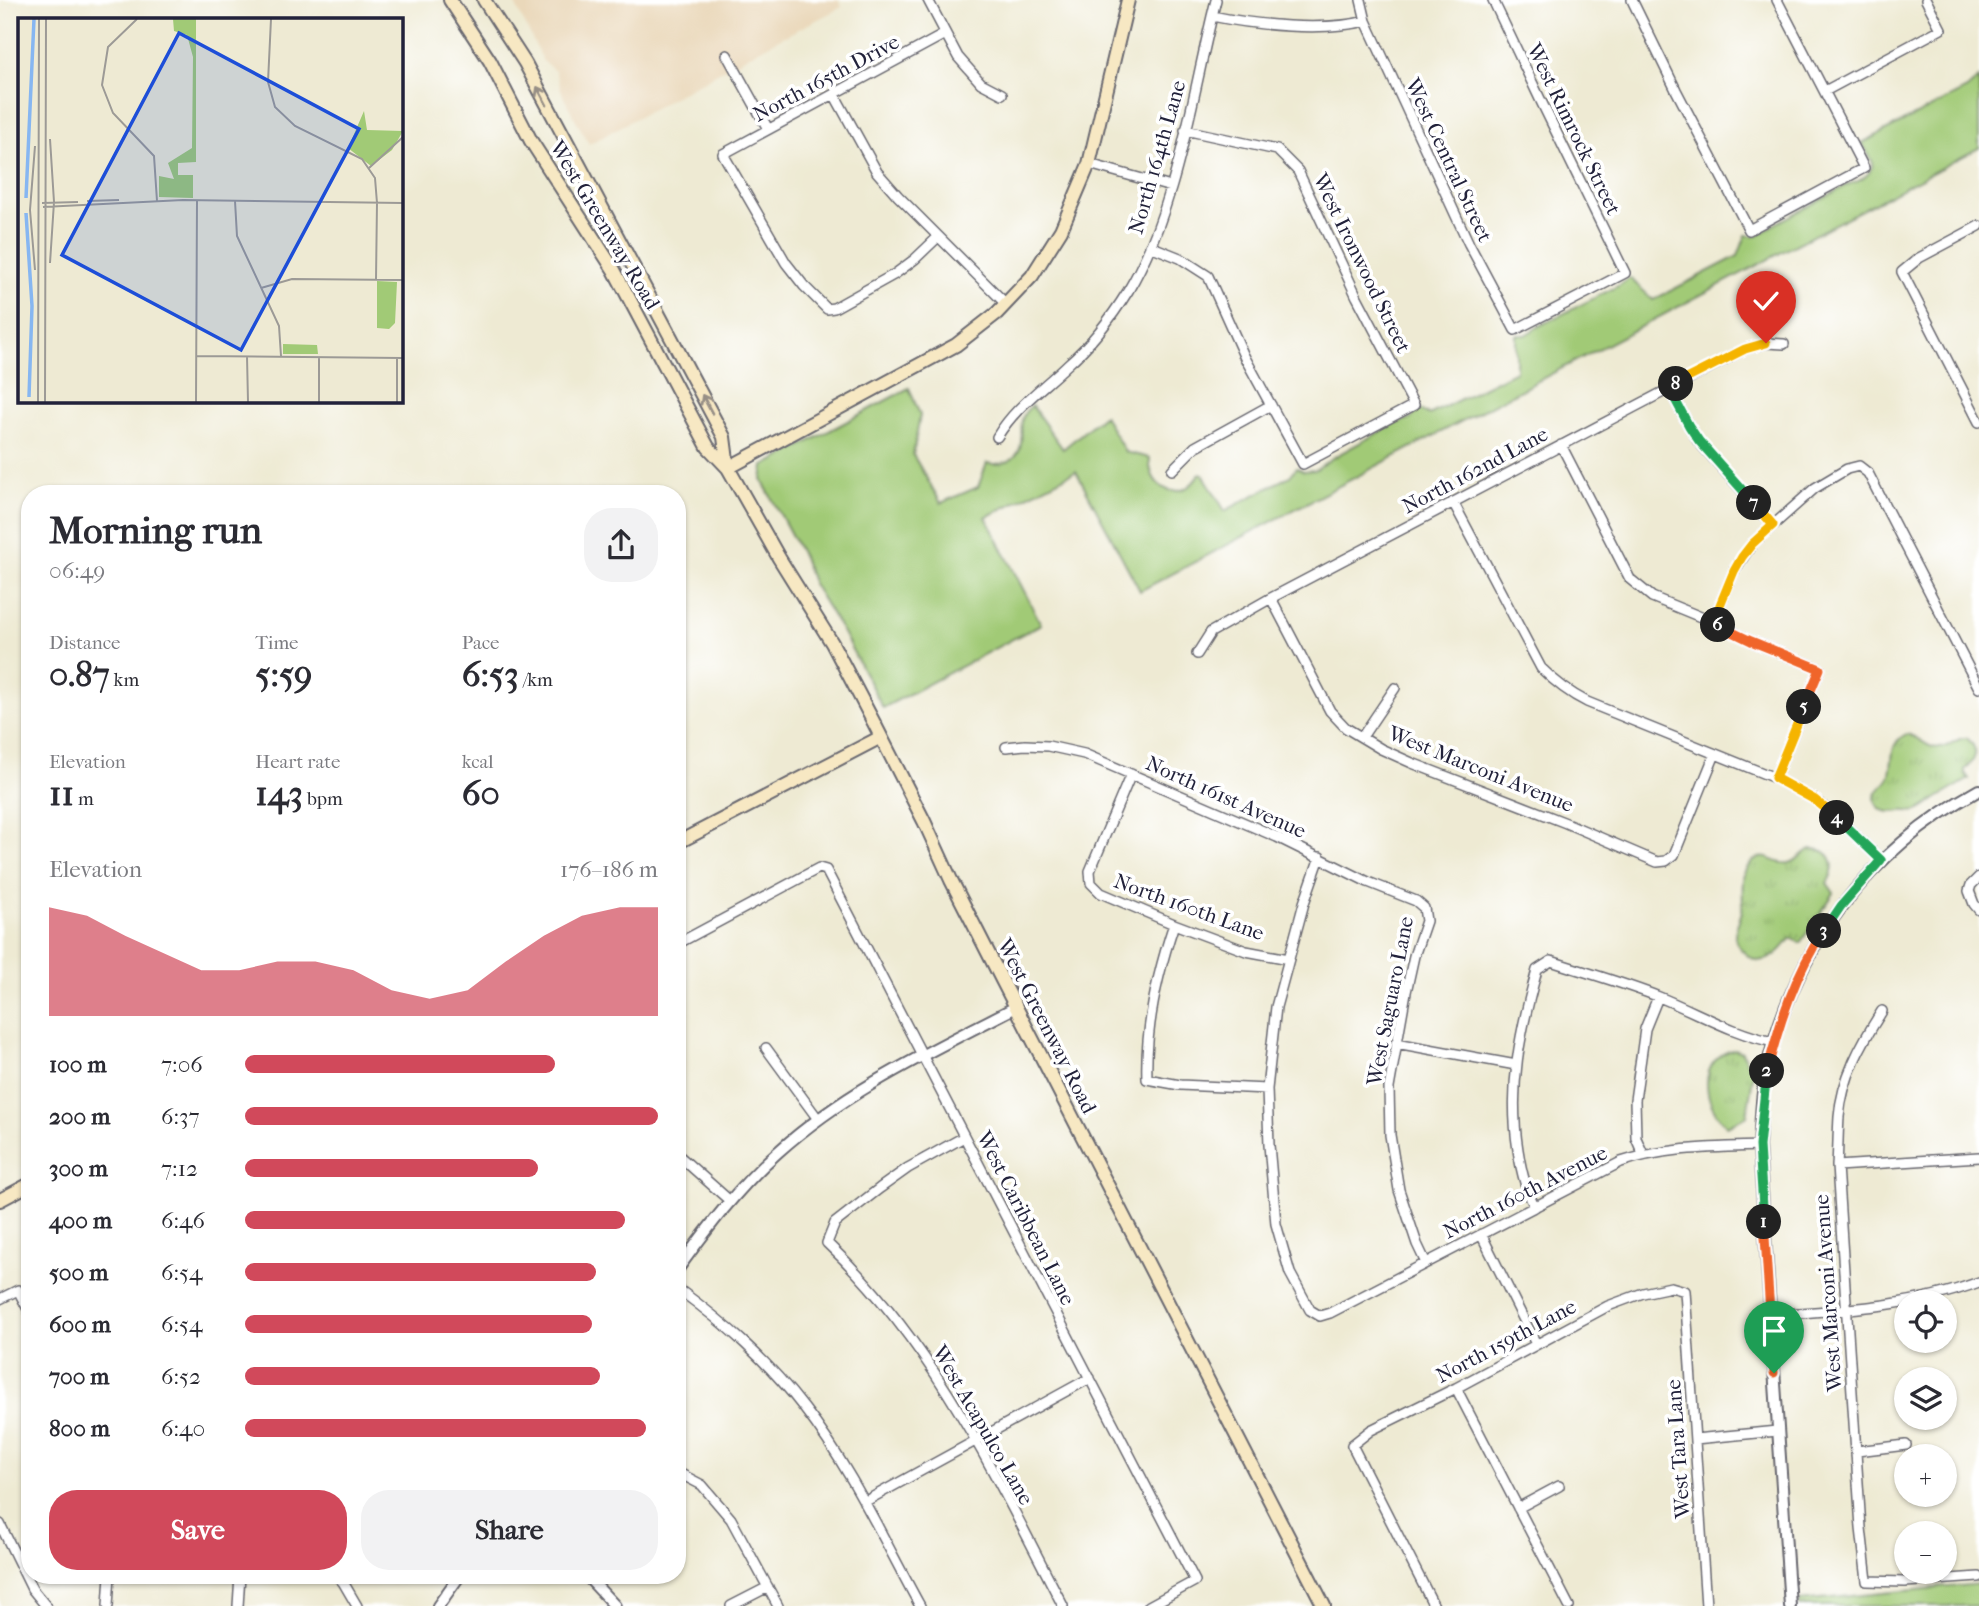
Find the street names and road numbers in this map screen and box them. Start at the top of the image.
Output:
street label: North 165th Drive [749,29,903,127]
street label: West Rimrock Street [1522,39,1626,219]
street label: West Central Street [1400,73,1498,246]
street label: North 164th Lane [1124,77,1190,237]
street label: West Greenway Road [545,135,665,314]
street label: West Ironwood Street [1308,169,1416,357]
street label: North 162nd Lane [1398,422,1552,518]
street label: West Marconi Avenue [1384,720,1577,817]
street label: North 161st Avenue [1142,751,1310,843]
street label: North 160th Lane [1111,869,1267,945]
street label: West Saguaro Lane [1362,914,1418,1089]
street label: West Greenway Road [992,934,1102,1118]
street label: West Caribbean Lane [971,1126,1080,1309]
street label: North 160th Avenue [1439,1140,1611,1244]
street label: West Marconi Avenue [1809,1194,1847,1393]
street label: North 159th Lane [1432,1294,1580,1388]
street label: West Acapulco Lane [927,1340,1038,1509]
street label: West Tara Lane [1661,1379,1695,1520]

